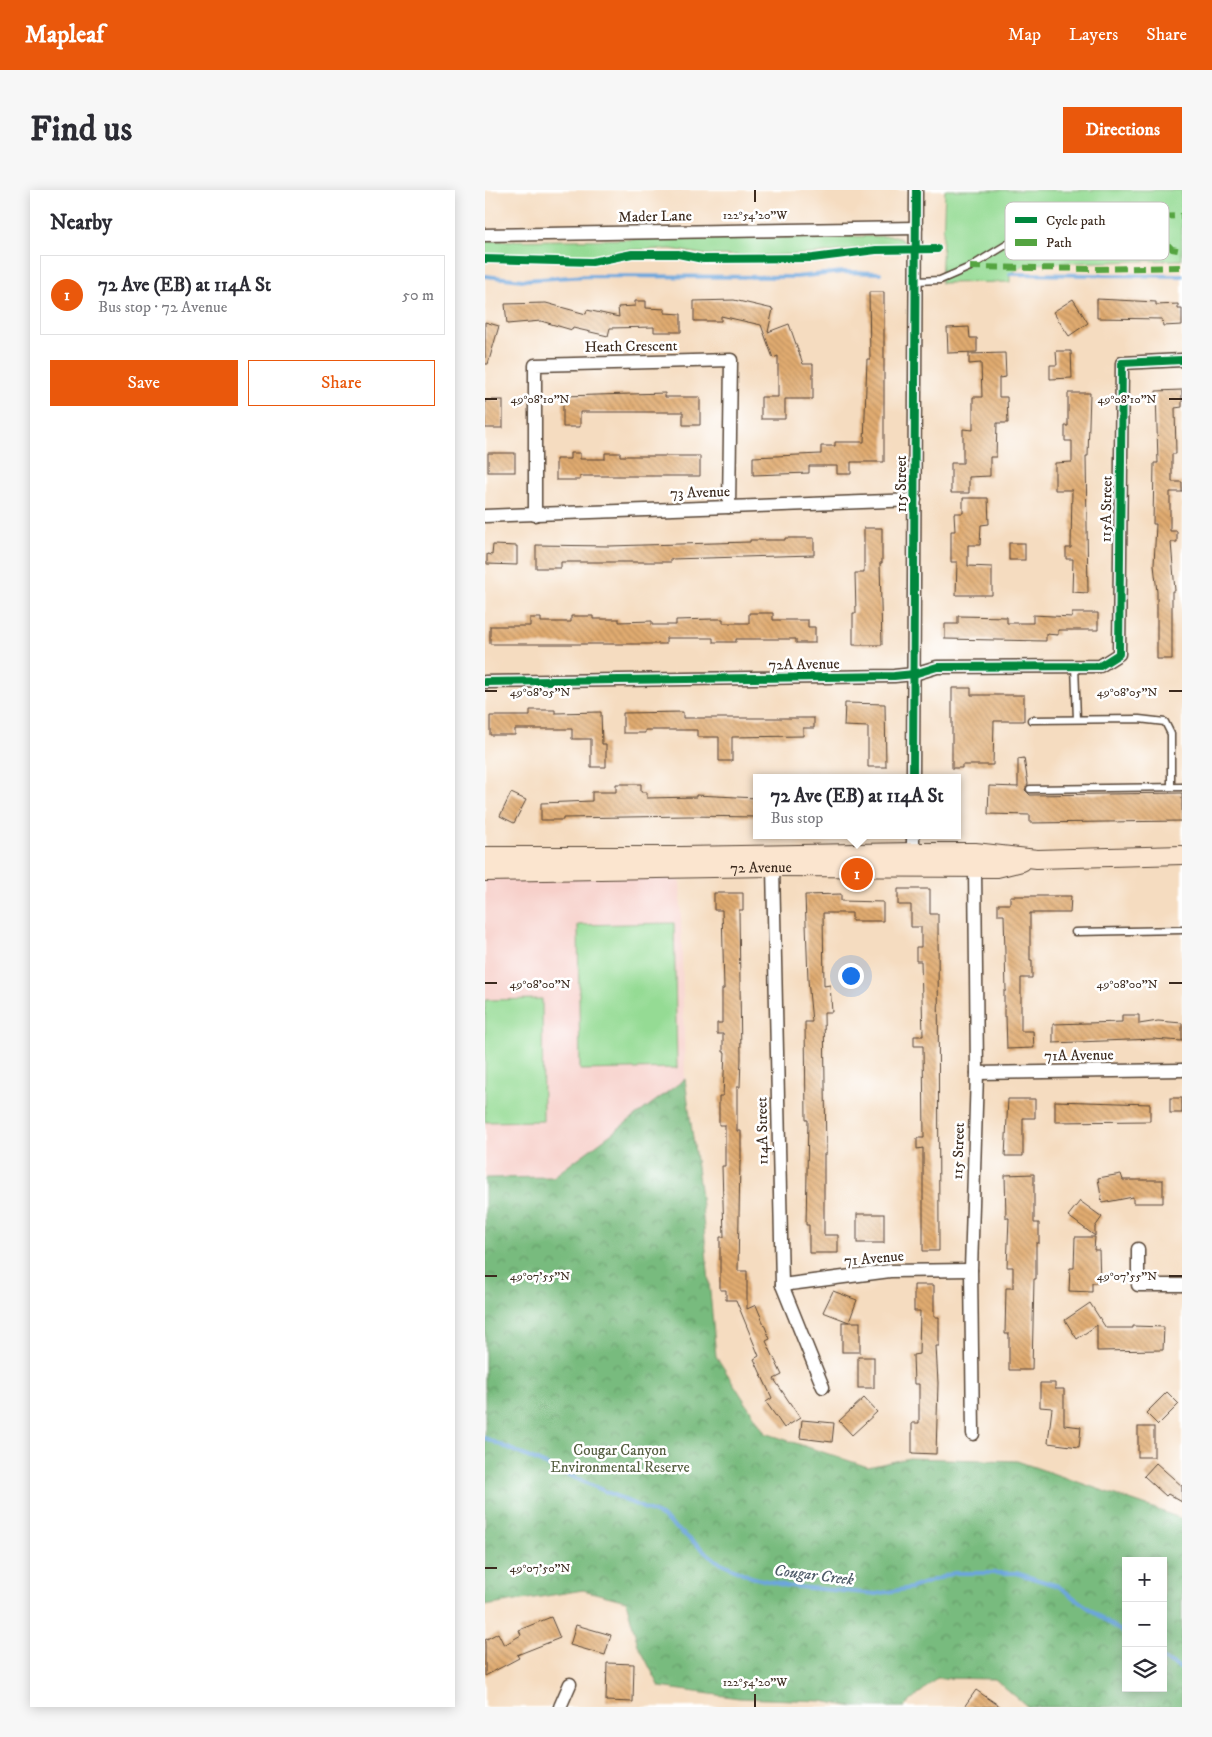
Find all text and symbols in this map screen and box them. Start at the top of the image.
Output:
text: Mapleaf [25,20,104,50]
text: Map [1008,24,1041,46]
text: Layers [1069,24,1118,46]
text: Share [1146,24,1187,46]
button: Directions [1063,107,1182,153]
text: Find us [30,108,132,152]
legend [1005,202,1169,260]
street label: Mader Lane [618,206,692,227]
text: 122°54'20"W [723,208,788,223]
text: Nearby [50,210,112,236]
text: Cycle path [1046,212,1106,230]
text: Path [1046,234,1073,252]
text: 72 Ave (EB) at 114A St [98,274,271,297]
text: 1 [64,285,70,305]
text: 50 m [402,285,434,305]
text: Bus stop · 72 Avenue [98,297,227,317]
street label: Heath Crescent [584,336,678,357]
button: Save [50,360,238,406]
button: Share [248,360,435,406]
text: 49°08'10"N [511,392,570,407]
text: 49°08'10"N [1098,392,1157,407]
street label: 115 Street [892,455,911,513]
street label: 115A Street [1096,475,1117,542]
street label: 73 Avenue [670,482,730,503]
street label: 72A Avenue [768,654,840,675]
text: 49°08'05"N [510,685,570,700]
text: 49°08'05"N [1097,685,1157,700]
popup [753,774,961,839]
text: 72 Ave (EB) at 114A St [770,785,944,808]
text: Bus stop [770,808,823,828]
pin: 1 [841,855,873,893]
street label: 72 Avenue [730,858,792,878]
your location [838,963,864,989]
text: 49°08'00"N [510,977,571,992]
text: 49°08'00"N [1097,977,1158,992]
street label: 71A Avenue [1044,1045,1114,1066]
street label: 114A Street [752,1097,773,1165]
street label: 115 Street [948,1122,969,1180]
street label: 71 Avenue [843,1246,905,1271]
text: 49°07'55"N [510,1269,570,1284]
text: 49°07'55"N [1097,1269,1157,1284]
park label: Cougar Canyon Environmental Reserve [550,1441,690,1477]
map controls [1122,1557,1167,1692]
button: + [1122,1557,1167,1602]
water label: Cougar Creek [773,1560,855,1590]
text: 49°07'50"N [510,1561,571,1576]
button: − [1122,1602,1167,1647]
button: layers [1122,1647,1167,1692]
text: 122°54'20"W [723,1675,788,1690]

